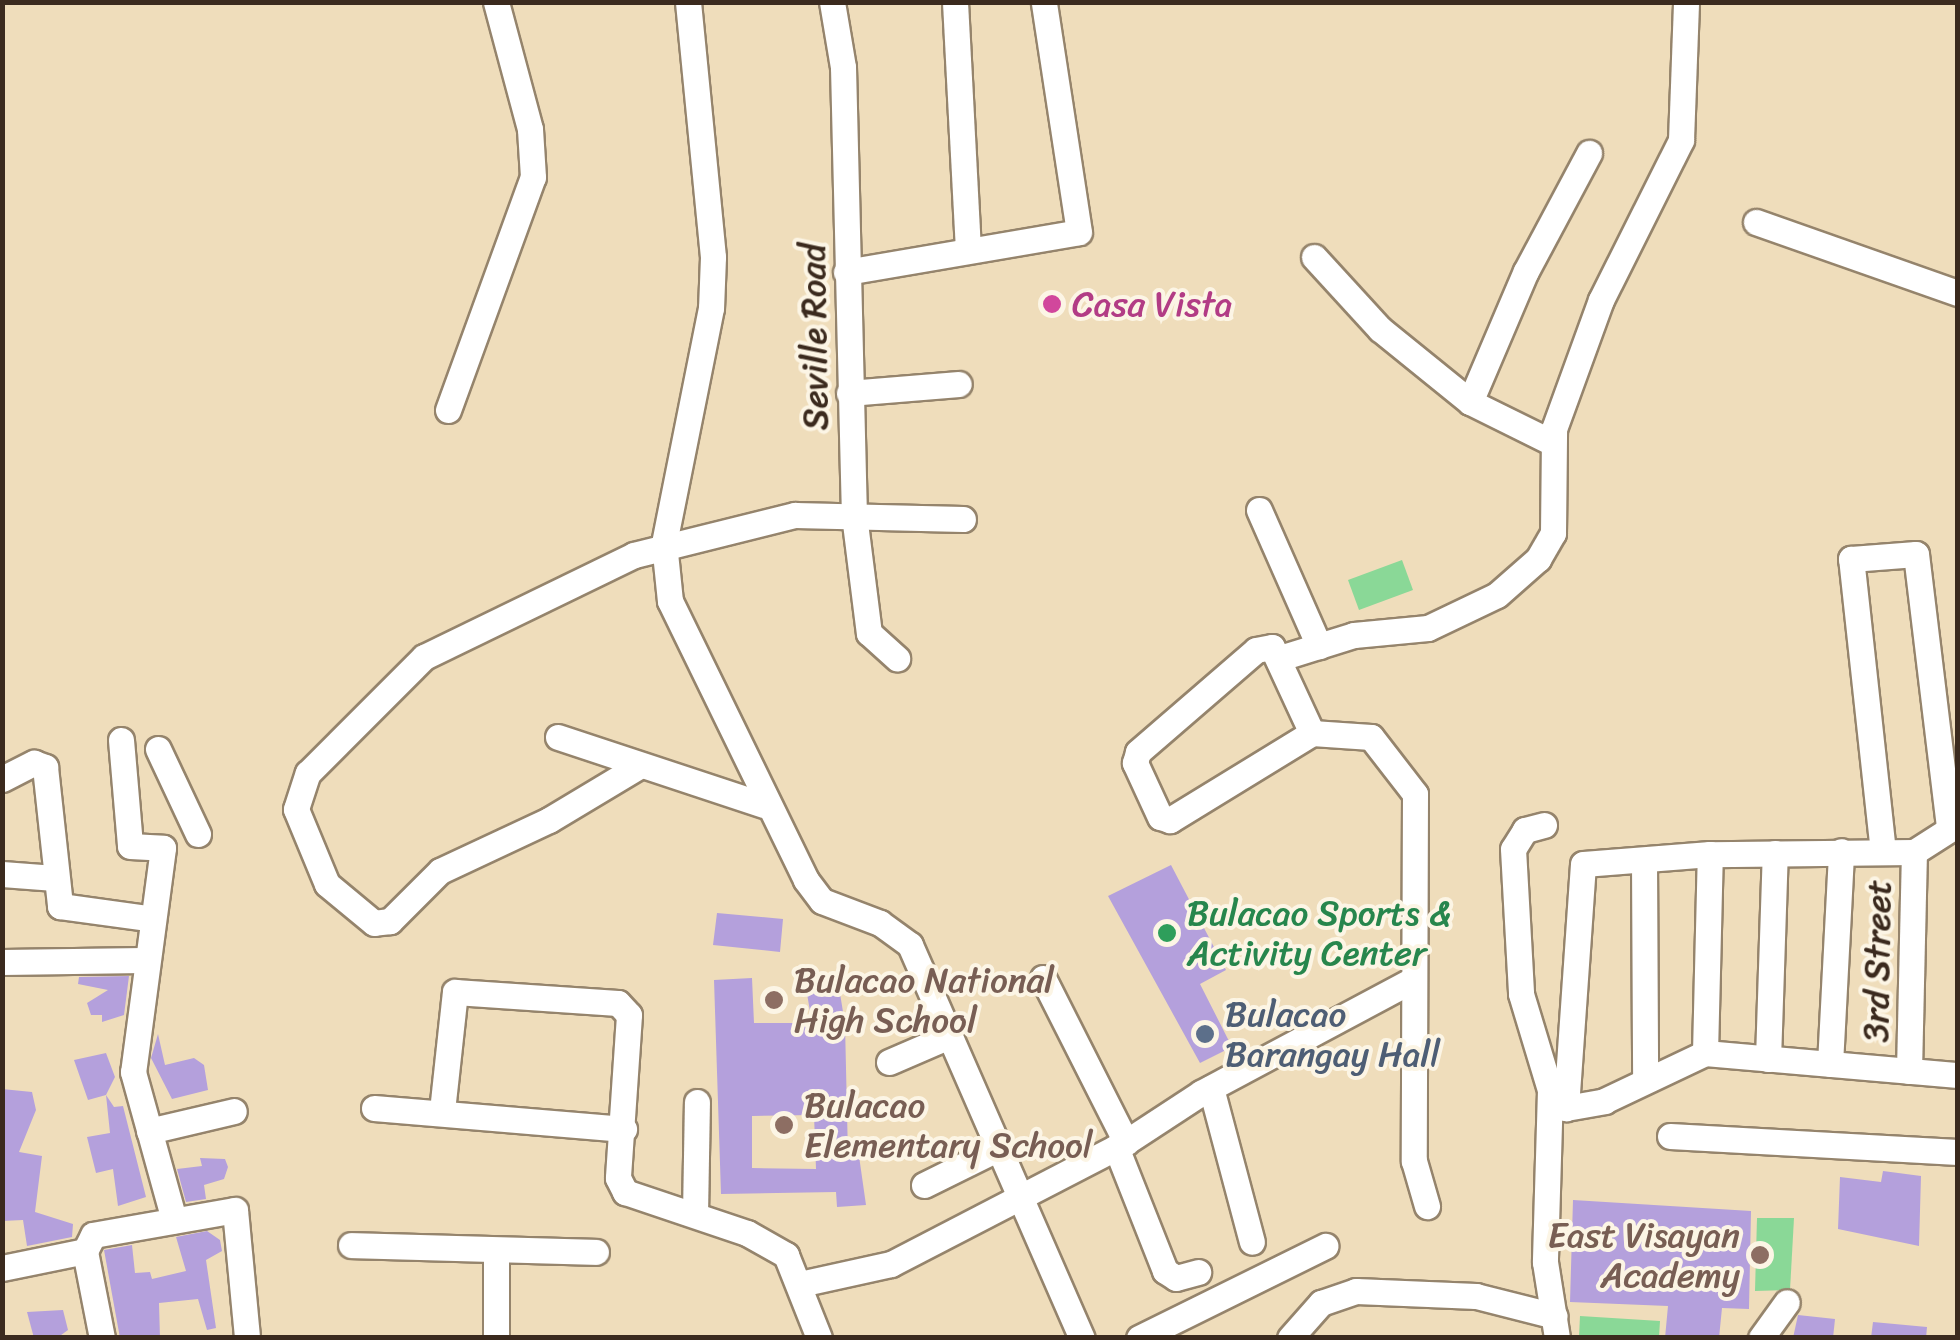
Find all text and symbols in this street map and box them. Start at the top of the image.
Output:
street label: Seville Road [791,243,837,431]
place label: Casa Vista [1072,283,1234,325]
marker: Casa Vista [1041,293,1063,315]
street label: 3rd Street [1855,879,1899,1043]
place label: Bulacao Sports & Activity Center [1187,892,1451,974]
marker: Bulacao Sports & Activity Center [1156,922,1178,944]
place label: Bulacao National High School [794,959,1055,1041]
marker: Bulacao National High School [763,989,785,1011]
place label: Bulacao Barangay Hall [1225,993,1440,1075]
marker: Bulacao Barangay Hall [1194,1023,1216,1045]
place label: Bulacao Elementary School [804,1084,1093,1166]
marker: Bulacao Elementary School [773,1114,795,1136]
place label: East Visayan Academy [1544,1214,1740,1296]
marker: East Visayan Academy [1749,1244,1771,1266]

